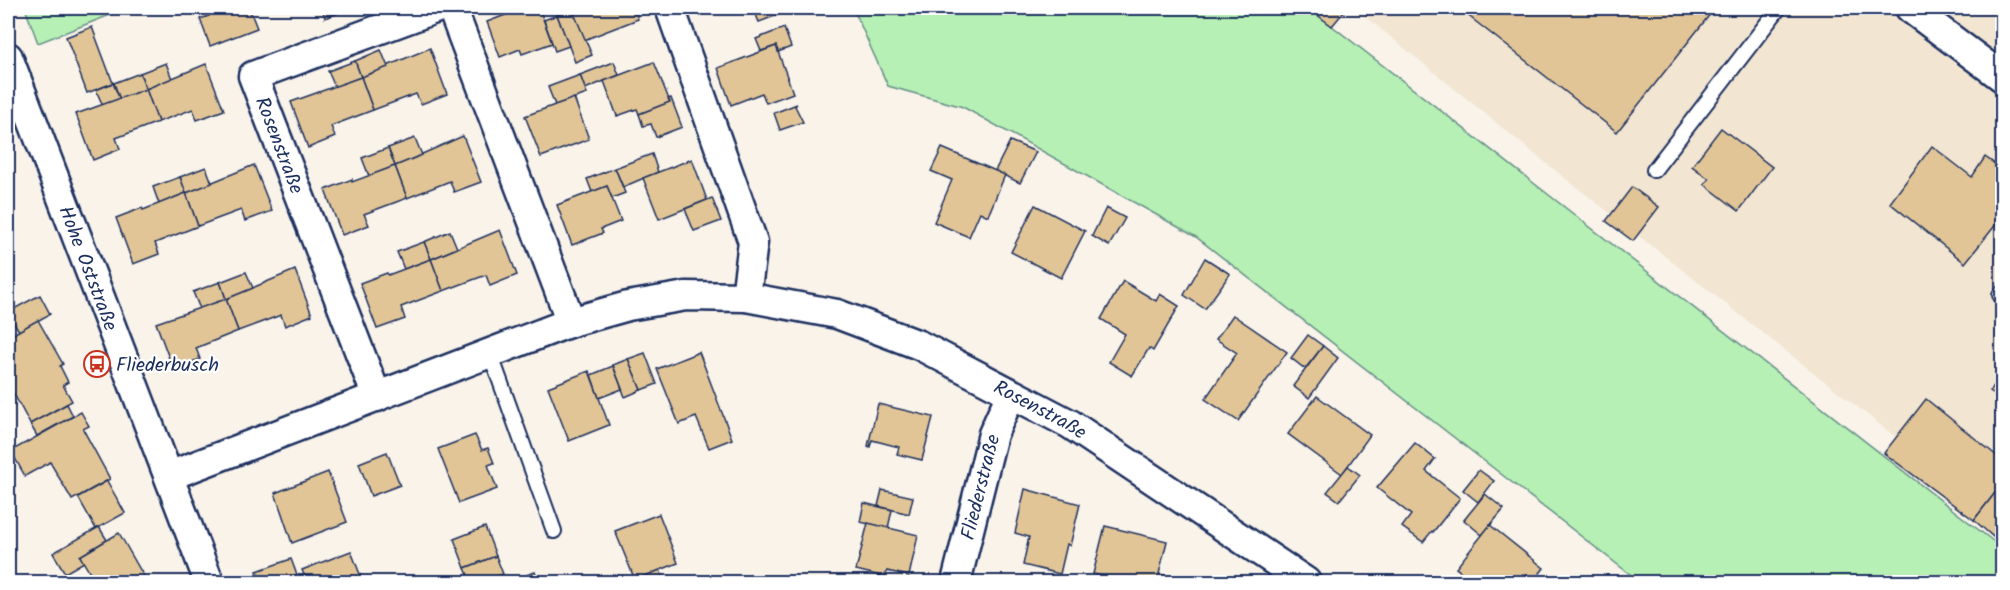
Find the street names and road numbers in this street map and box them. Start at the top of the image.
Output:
street label: Rosenstraße [245,92,311,199]
street label: Hohe Oststraße [48,202,125,336]
street label: Rosenstraße [987,373,1093,449]
street label: Fliederstraße [953,431,1010,544]

